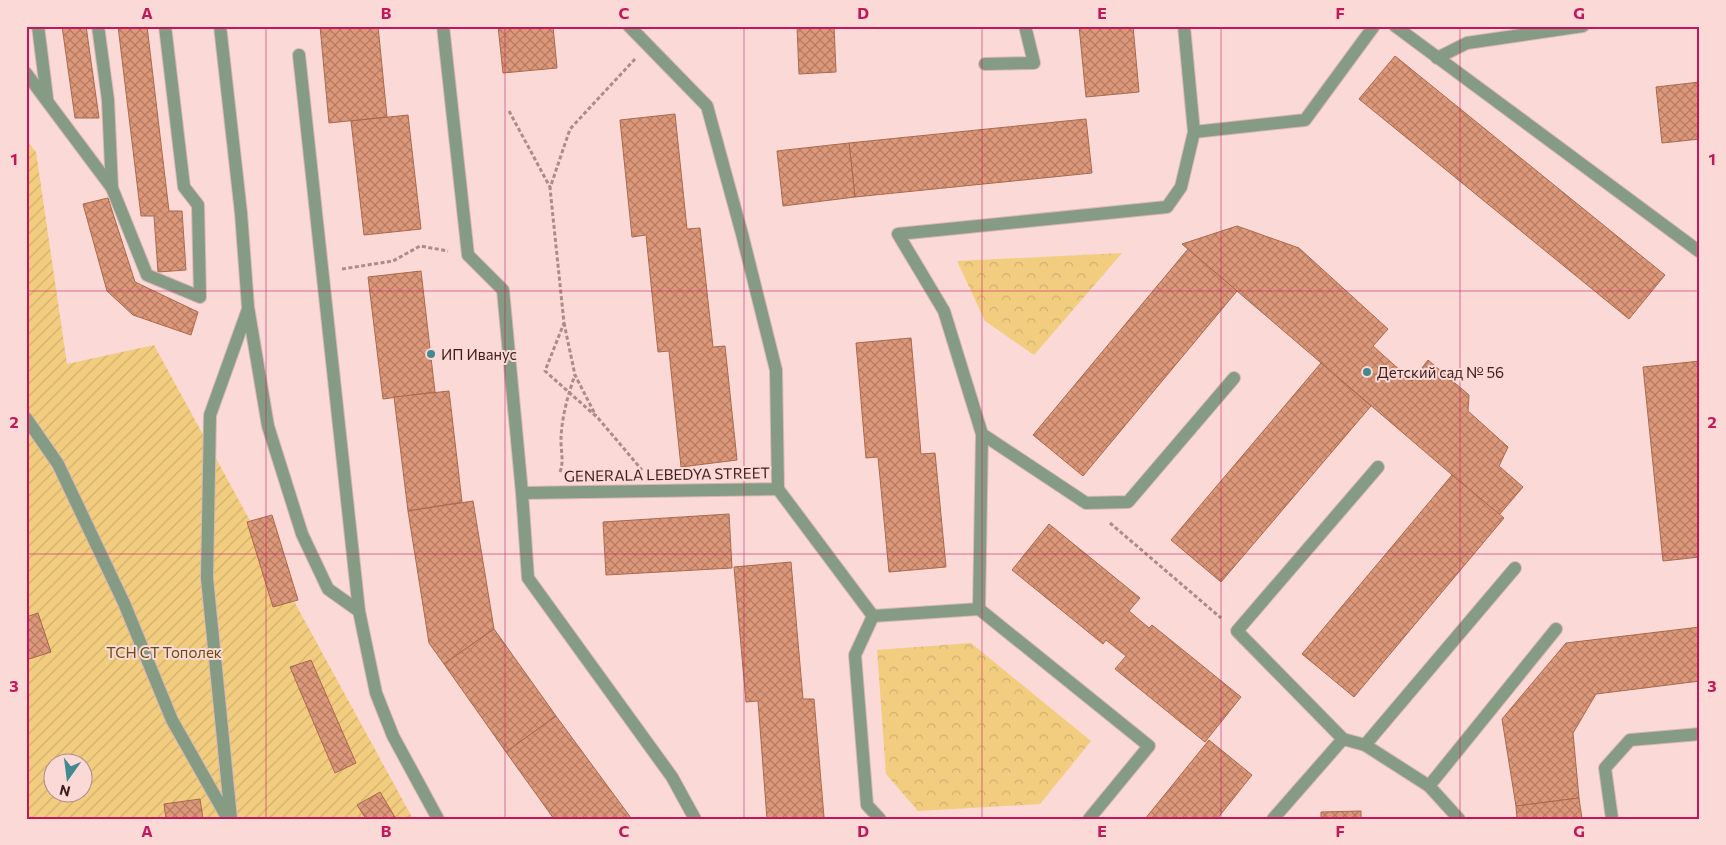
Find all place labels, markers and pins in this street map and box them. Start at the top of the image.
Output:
place label: ИП Иванус [441,345,517,363]
marker: ИП Иванус [425,348,437,360]
place label: Детский сад № 56 [1377,363,1504,381]
marker: Детский сад № 56 [1361,366,1373,378]

